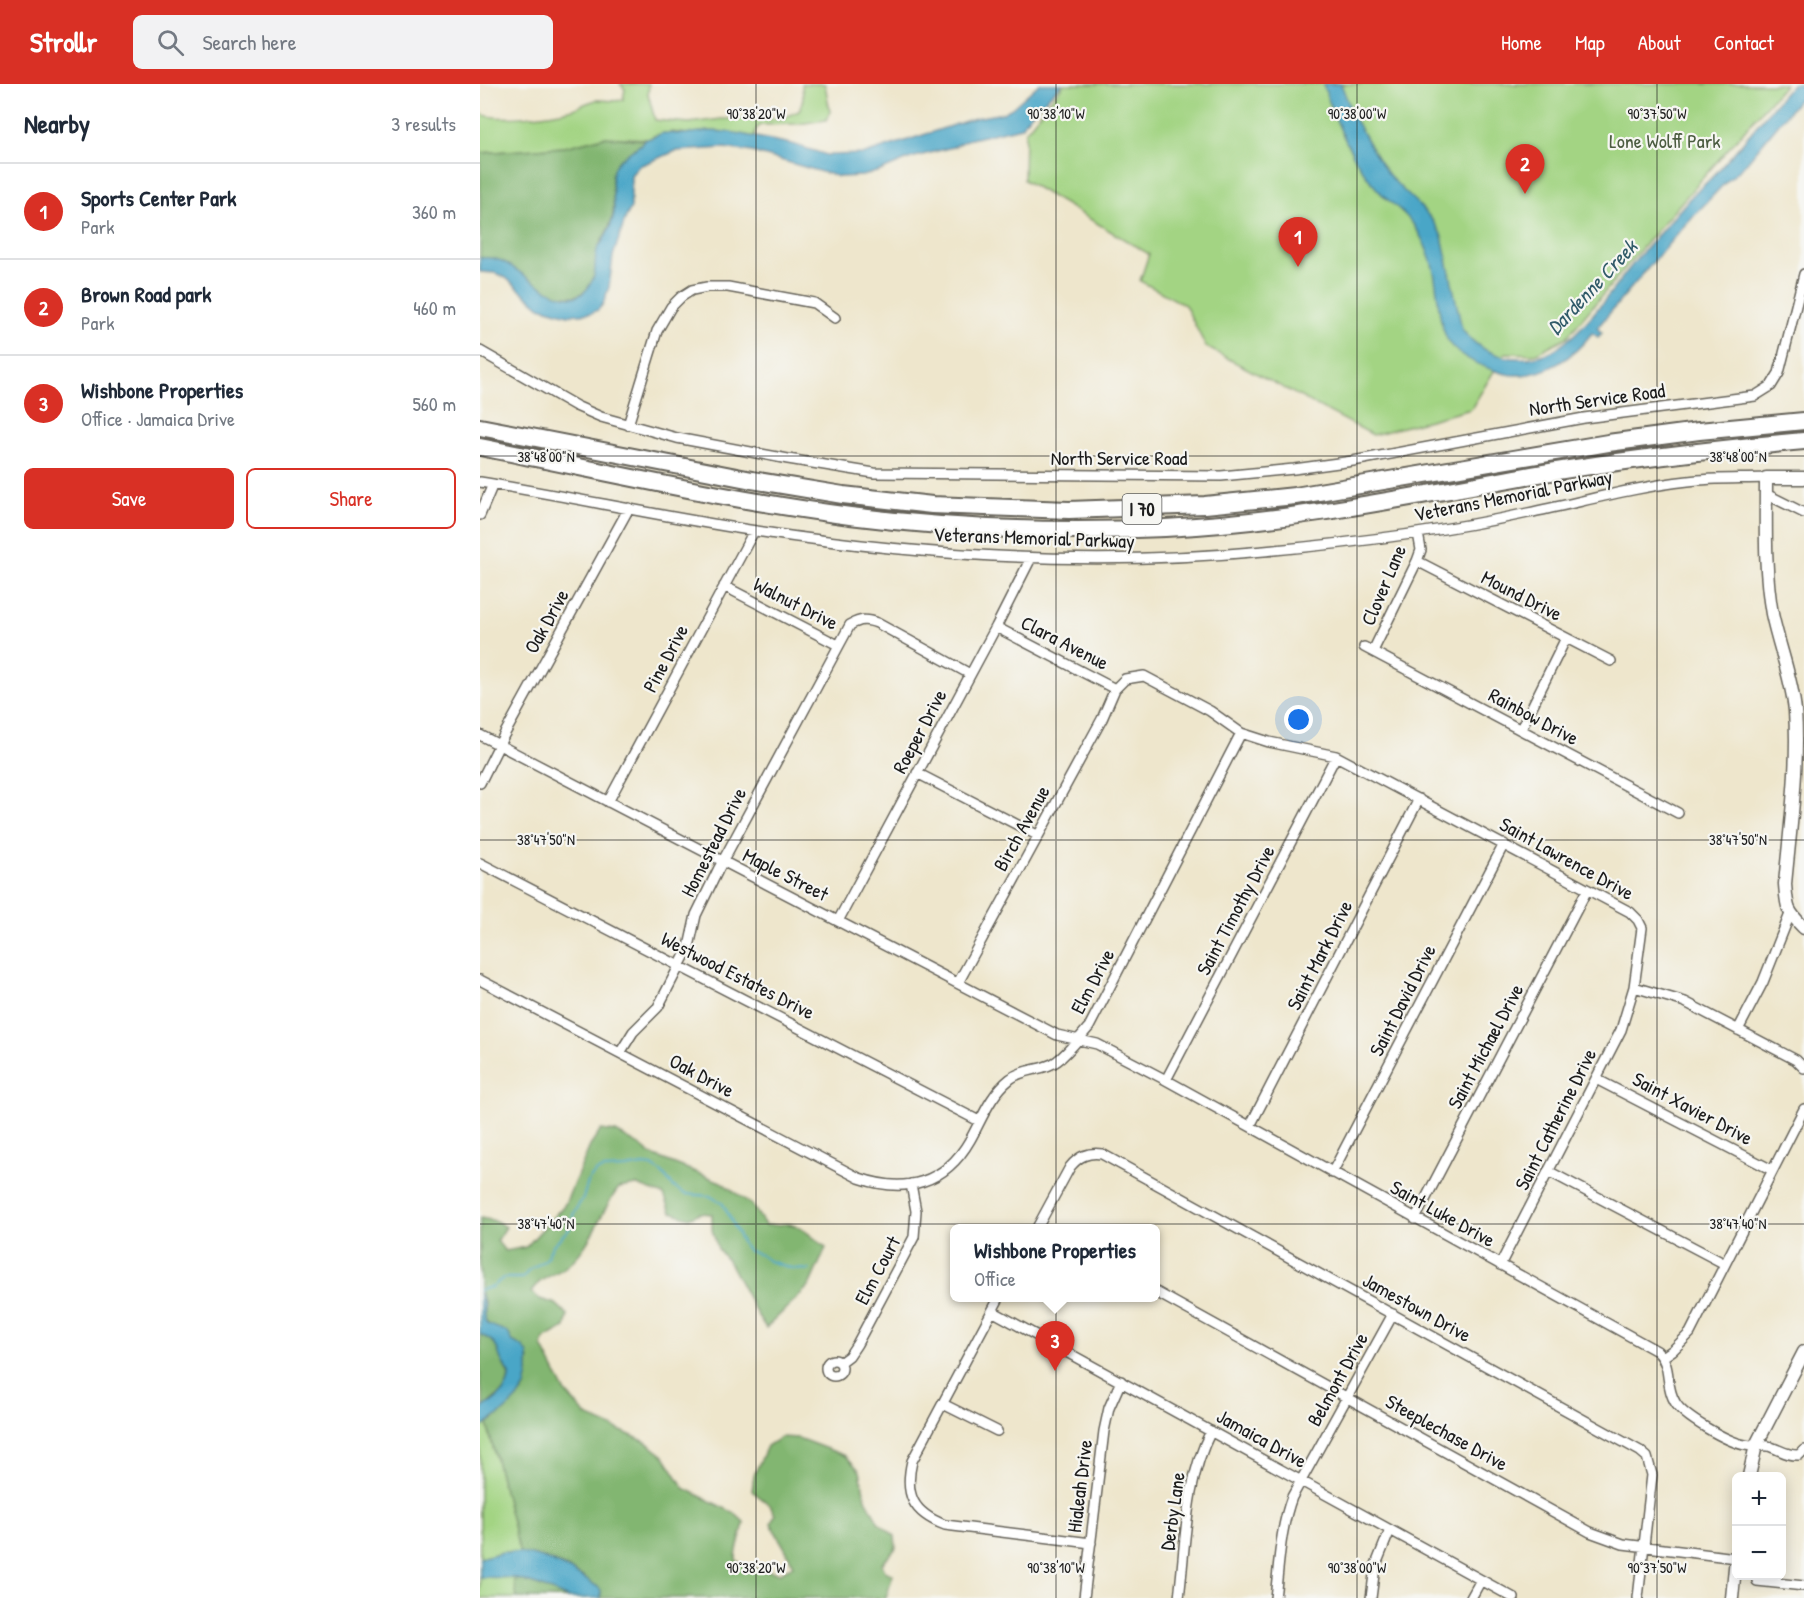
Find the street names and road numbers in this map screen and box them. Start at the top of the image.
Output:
street label: North Service Road [1527,376,1667,422]
street label: North Service Road [1051,444,1188,471]
street label: Veterans Memorial Parkway [1412,463,1614,527]
road number: I 70 [1122,494,1162,524]
street label: Veterans Memorial Parkway [933,520,1135,554]
street label: Clover Lane [1354,541,1412,629]
street label: Mound Drive [1477,563,1567,627]
street label: Walnut Drive [749,570,843,636]
street label: Oak Drive [517,584,575,658]
street label: Clara Avenue [1017,608,1113,676]
street label: Pine Drive [636,619,694,697]
street label: Rainbow Drive [1484,681,1584,751]
street label: Roeper Drive [886,684,952,778]
street label: Birch Avenue [986,780,1056,876]
street label: Homestead Drive [674,783,752,901]
street label: Saint Lawrence Drive [1495,810,1639,906]
street label: Saint Timothy Drive [1189,840,1281,980]
street label: Maple Street [739,841,834,908]
street label: Saint Mark Drive [1280,895,1358,1015]
street label: Westwood Estates Drive [657,925,819,1025]
street label: Saint David Drive [1362,940,1442,1060]
street label: Elm Drive [1064,944,1120,1018]
street label: Saint Michael Drive [1441,979,1529,1113]
street label: Saint Catherine Drive [1508,1044,1602,1194]
street label: Oak Drive [665,1047,739,1103]
street label: Saint Xavier Drive [1628,1065,1758,1151]
street label: Saint Luke Drive [1386,1173,1500,1253]
street label: Elm Court [848,1230,907,1309]
street label: Jamestown Drive [1358,1266,1476,1348]
street label: Belmont Drive [1300,1327,1374,1431]
street label: Steeplechase Drive [1381,1387,1513,1477]
street label: Jamaica Drive [1212,1402,1312,1474]
street label: Hialeah Drive [1060,1438,1098,1534]
street label: Derby Lane [1153,1470,1191,1552]

